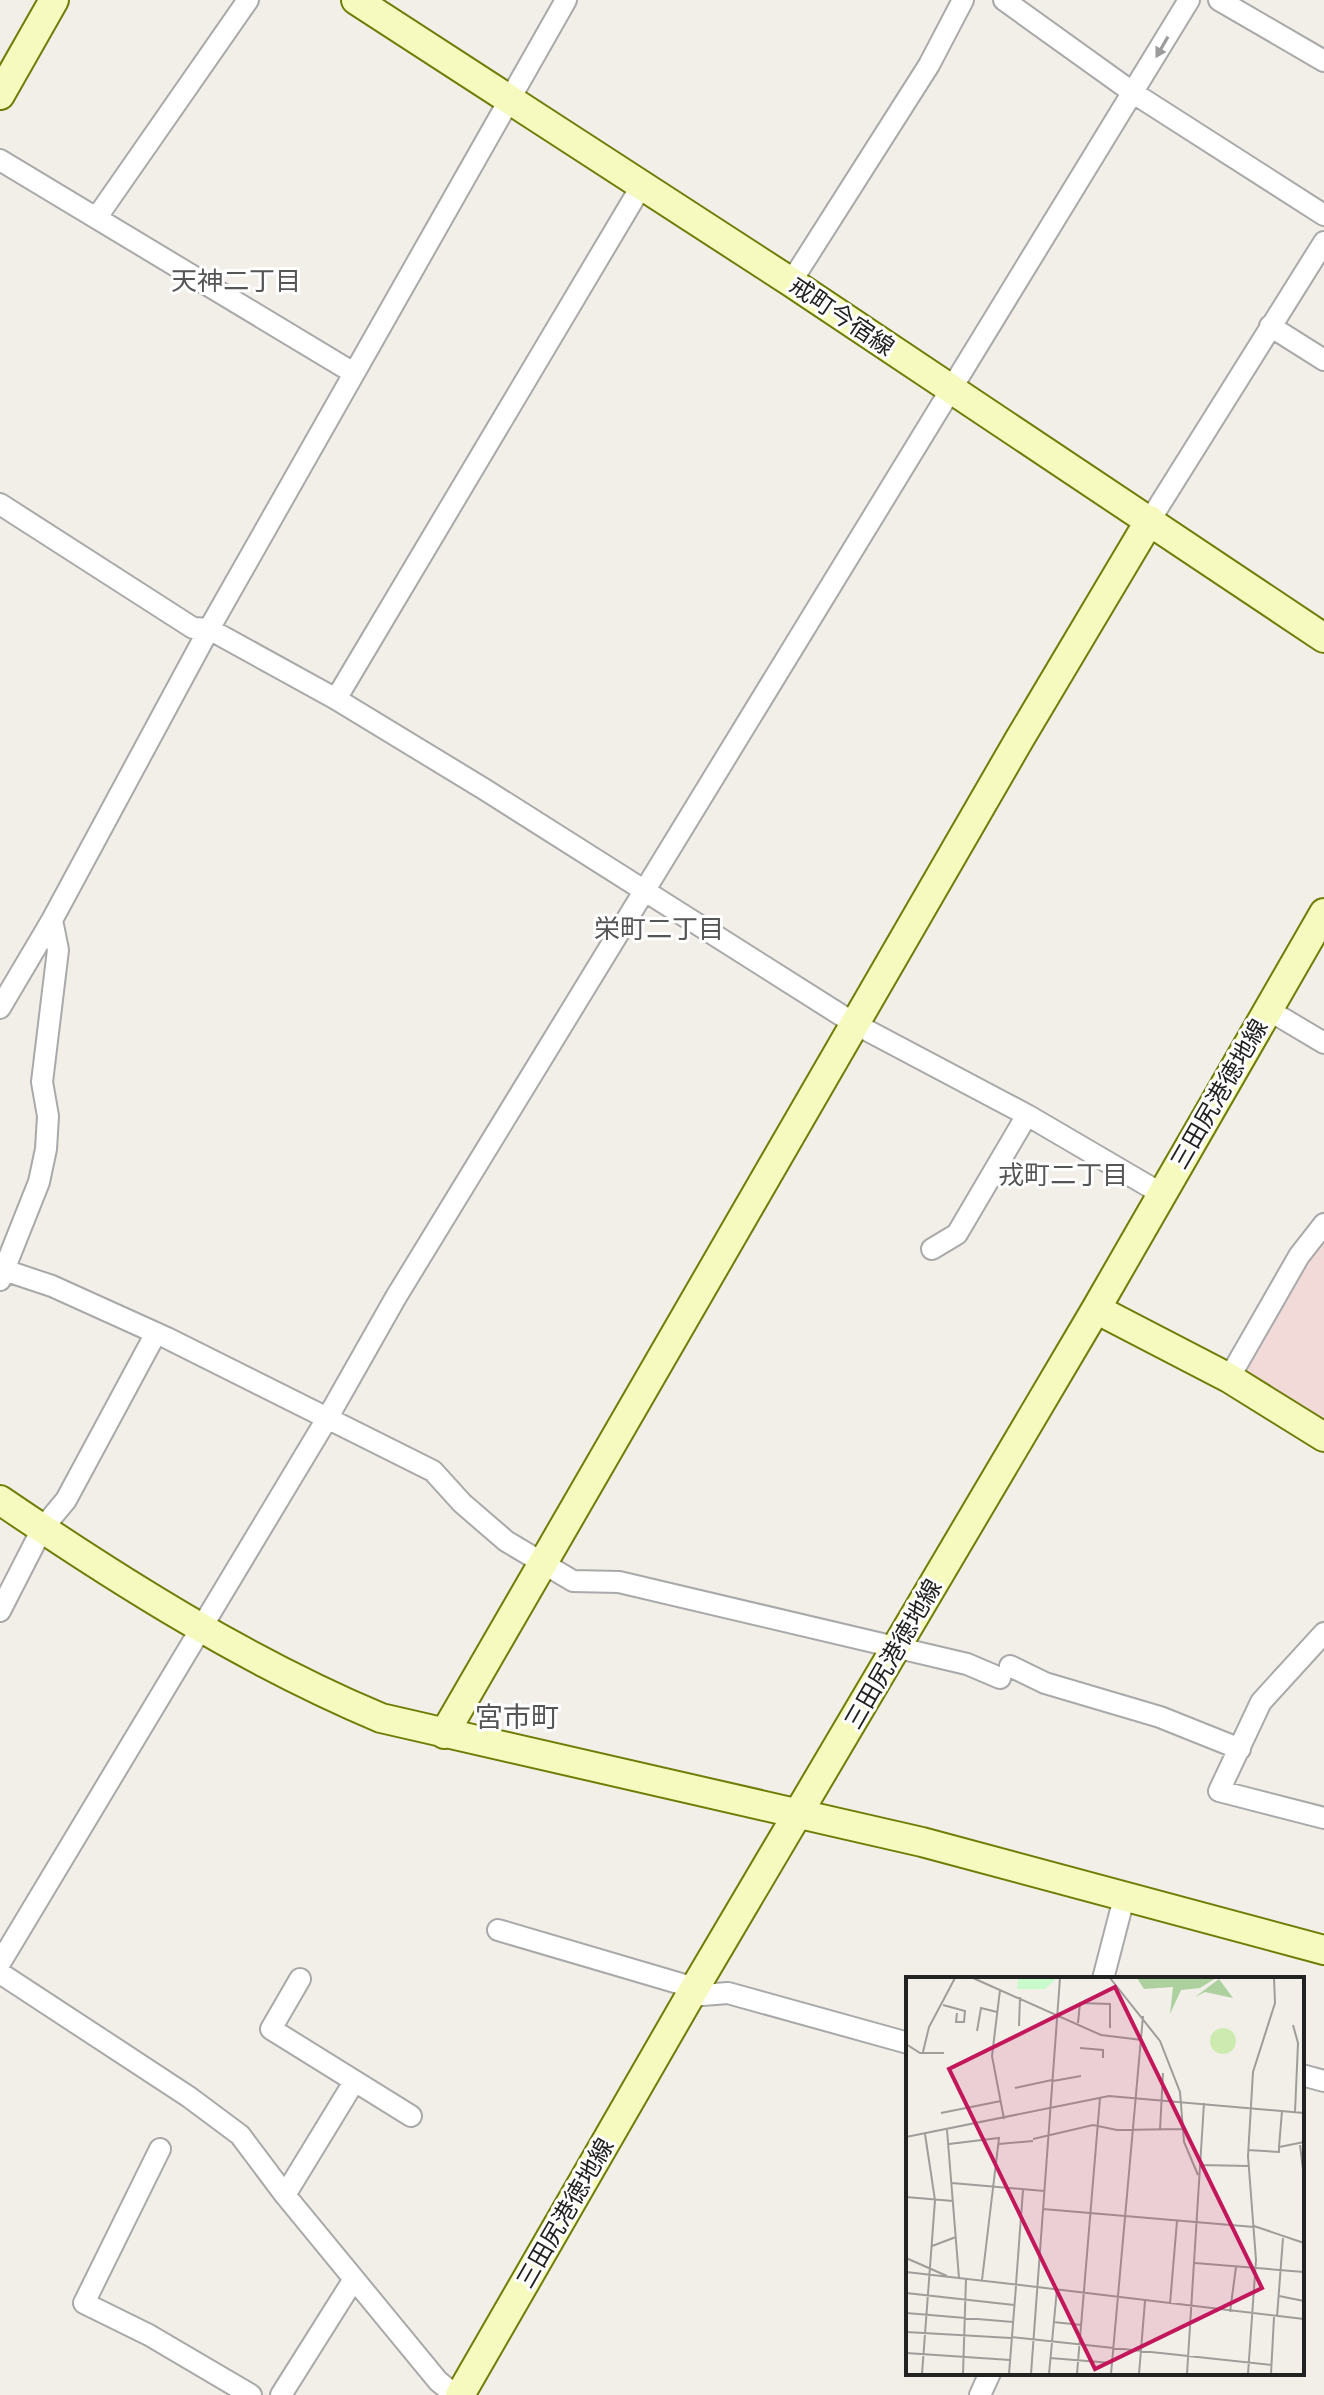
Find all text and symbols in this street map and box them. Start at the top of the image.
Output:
one-way arrow [1155,36,1169,58]
district label: 天神二丁目 [171,265,301,297]
street label: 戒町今宿線 [784,270,900,362]
district label: 栄町二丁目 [594,913,724,945]
street label: 三田尻港徳地線 [1164,1014,1274,1174]
district label: 戎町二丁目 [998,1159,1128,1191]
street label: 三田尻港徳地線 [838,1574,948,1734]
district label: 宮市町 [475,1700,559,1734]
inset map [906,1977,1304,2375]
street label: 三田尻港徳地線 [510,2133,620,2293]

